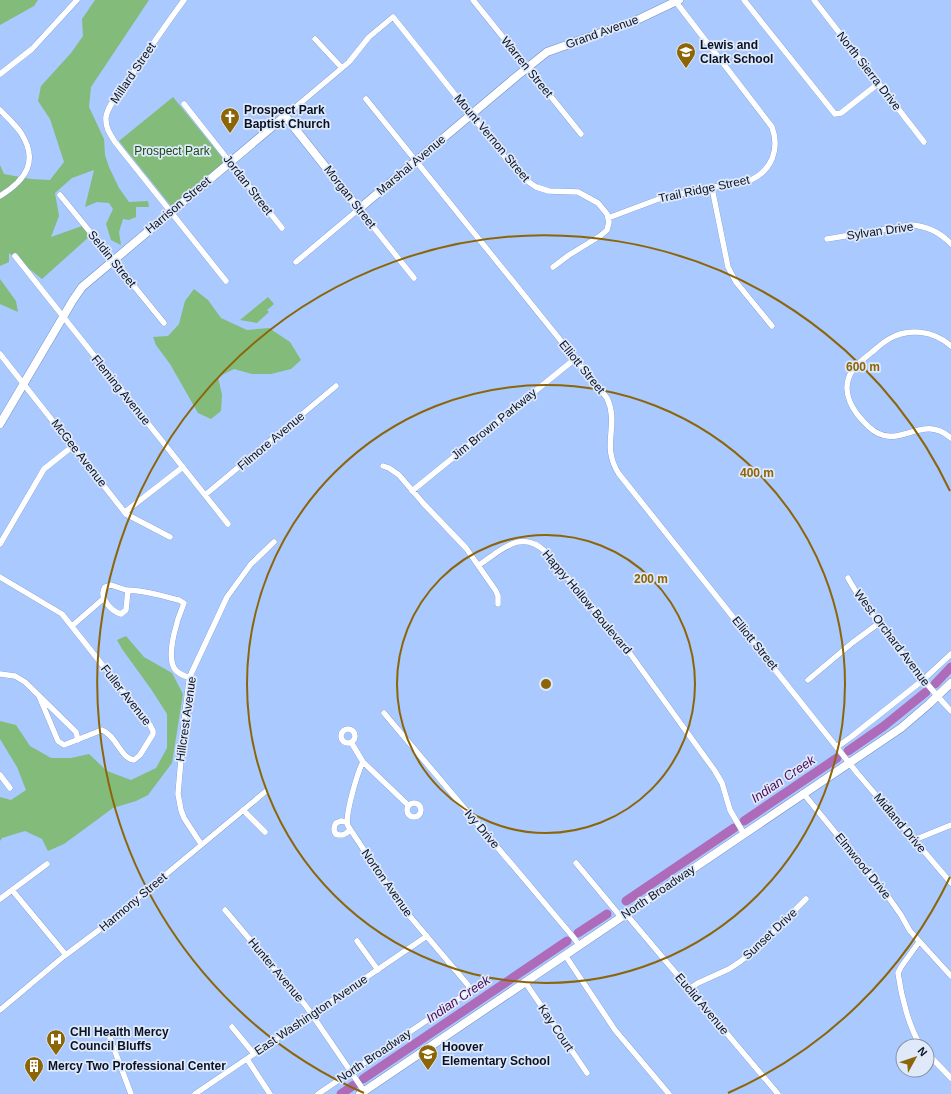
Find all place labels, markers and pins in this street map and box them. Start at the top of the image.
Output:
place label: Lewis and Clark School [700,38,773,66]
school or university icon: Lewis and Clark School [675,41,697,69]
place label: Prospect Park Baptist Church [244,103,330,131]
church icon: Prospect Park Baptist Church [219,106,241,134]
centre of rings [539,677,553,691]
place label: CHI Health Mercy Council Bluffs [70,1025,169,1053]
hospital icon: CHI Health Mercy Council Bluffs [45,1028,67,1056]
place label: Hoover Elementary School [442,1040,550,1068]
school or university icon: Hoover Elementary School [417,1043,439,1071]
building icon: Mercy Two Professional Center [23,1055,45,1083]
place label: Mercy Two Professional Center [48,1059,226,1073]

